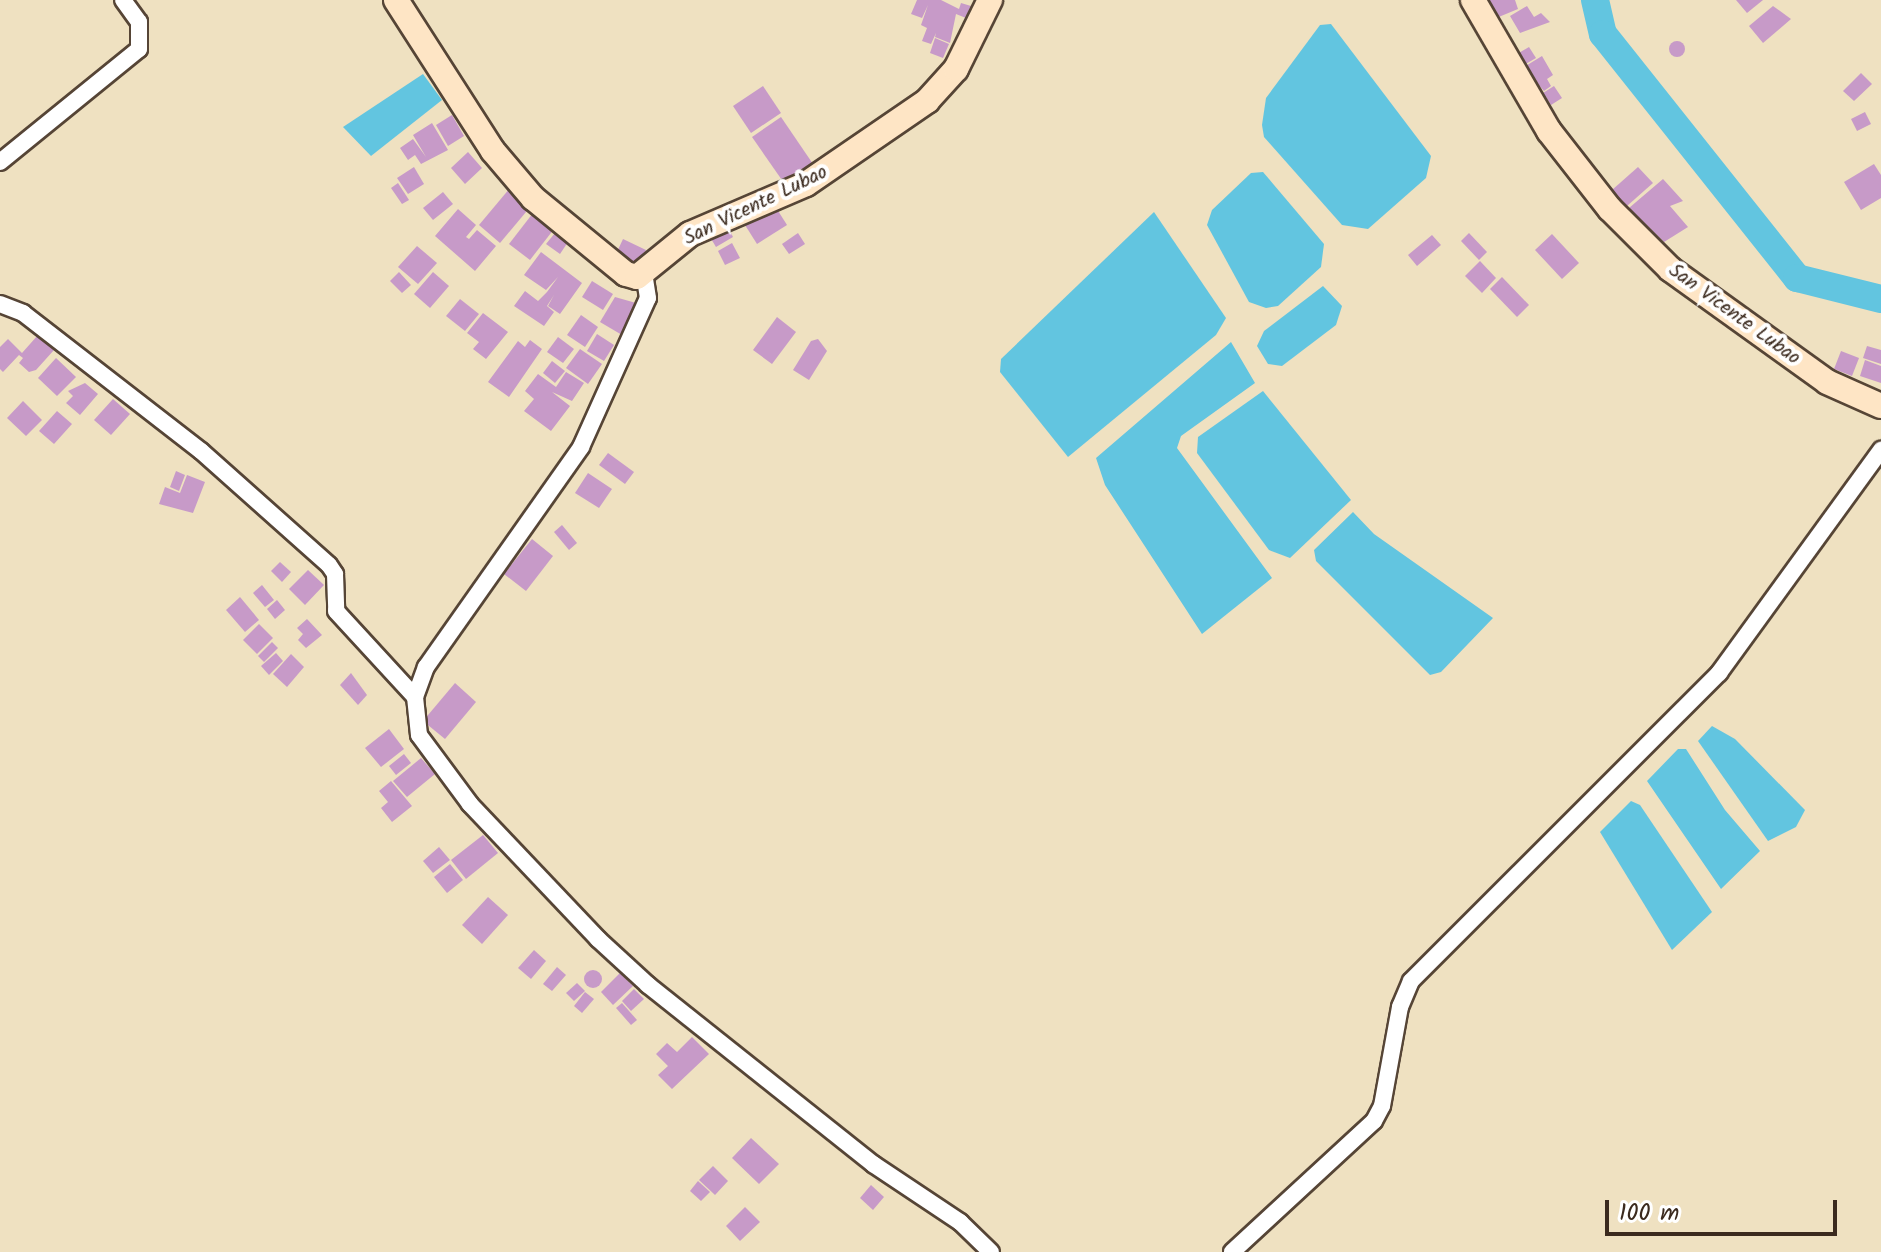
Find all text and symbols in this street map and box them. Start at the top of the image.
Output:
street label: San Vicente Lubao [680,161,832,251]
street label: San Vicente Lubao [1663,259,1805,371]
scale bar [1609,1184,1841,1234]
text: 100 m [1619,1194,1679,1233]

